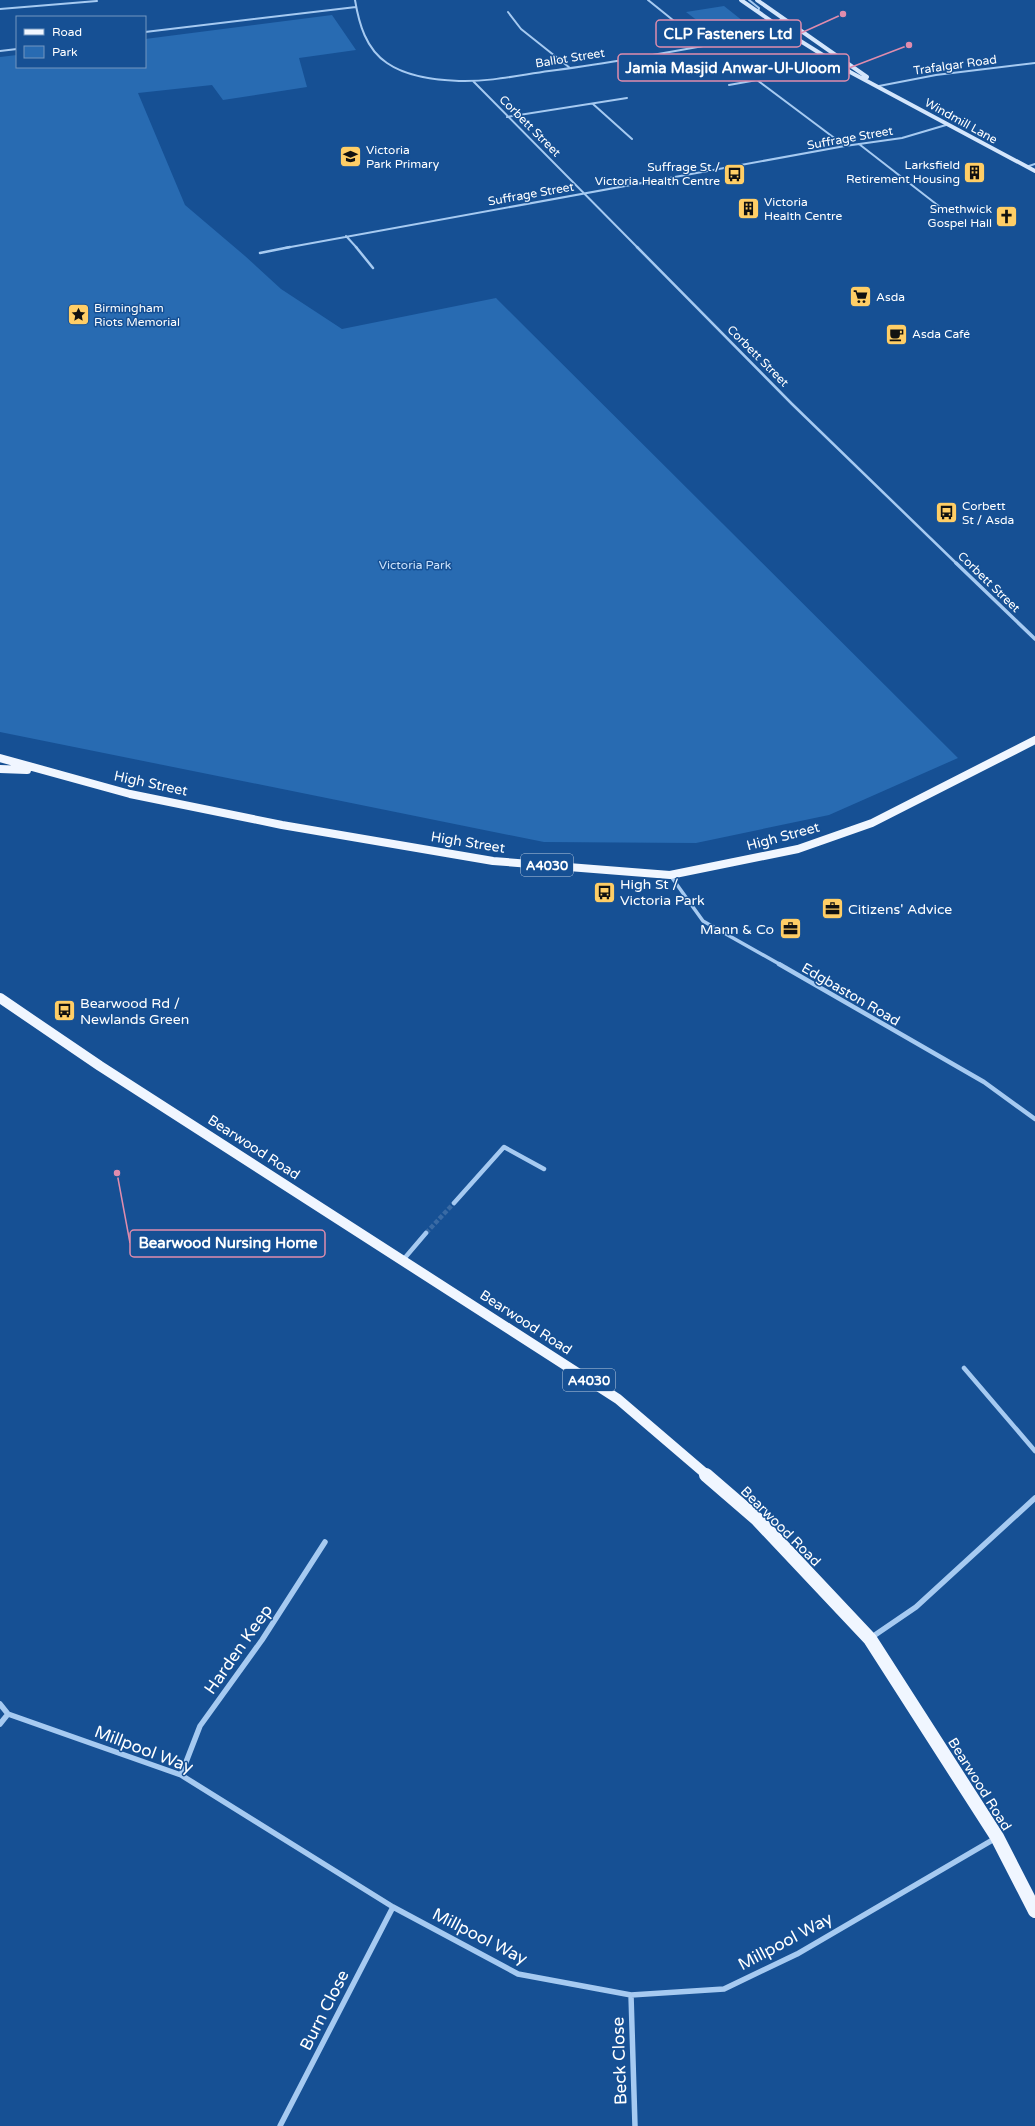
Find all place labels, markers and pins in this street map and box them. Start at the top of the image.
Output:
callout: CLP Fasteners Ltd [656,20,801,47]
callout: Jamia Masjid Anwar-Ul-Uloom [618,54,849,81]
place label: Victoria Park Primary [366,143,440,171]
school or university icon: Victoria Park Primary [337,144,363,170]
place label: Larksfield Retirement Housing [846,158,960,186]
building icon: Larksfield Retirement Housing [962,159,988,185]
place label: Suffrage St / Victoria Health Centre [595,160,720,188]
bus stop icon: Suffrage St / Victoria Health Centre [722,161,748,187]
place label: Victoria Health Centre [764,195,843,223]
building icon: Victoria Health Centre [735,196,761,222]
place label: Smethwick Gospel Hall [928,202,992,230]
church icon: Smethwick Gospel Hall [994,203,1020,229]
supermarket icon: Asda [848,284,874,310]
place label: Asda [876,290,905,304]
place label: Birmingham Riots Memorial [94,301,180,329]
place icon: Birmingham Riots Memorial [66,302,92,328]
cafe icon: Asda Café [884,321,910,347]
place label: Asda Café [912,327,970,341]
place label: Corbett St / Asda [962,499,1014,527]
bus stop icon: Corbett St / Asda [934,500,960,526]
place label: High St / Victoria Park [620,876,705,909]
bus stop icon: High St / Victoria Park [591,879,617,905]
office icon: Citizens' Advice [819,896,845,922]
place label: Citizens' Advice [848,901,952,918]
office icon: Mann & Co [777,916,803,942]
place label: Mann & Co [700,921,774,938]
place label: Bearwood Rd / Newlands Green [80,995,189,1028]
bus stop icon: Bearwood Rd / Newlands Green [52,998,78,1024]
callout: Bearwood Nursing Home [130,1230,325,1257]

